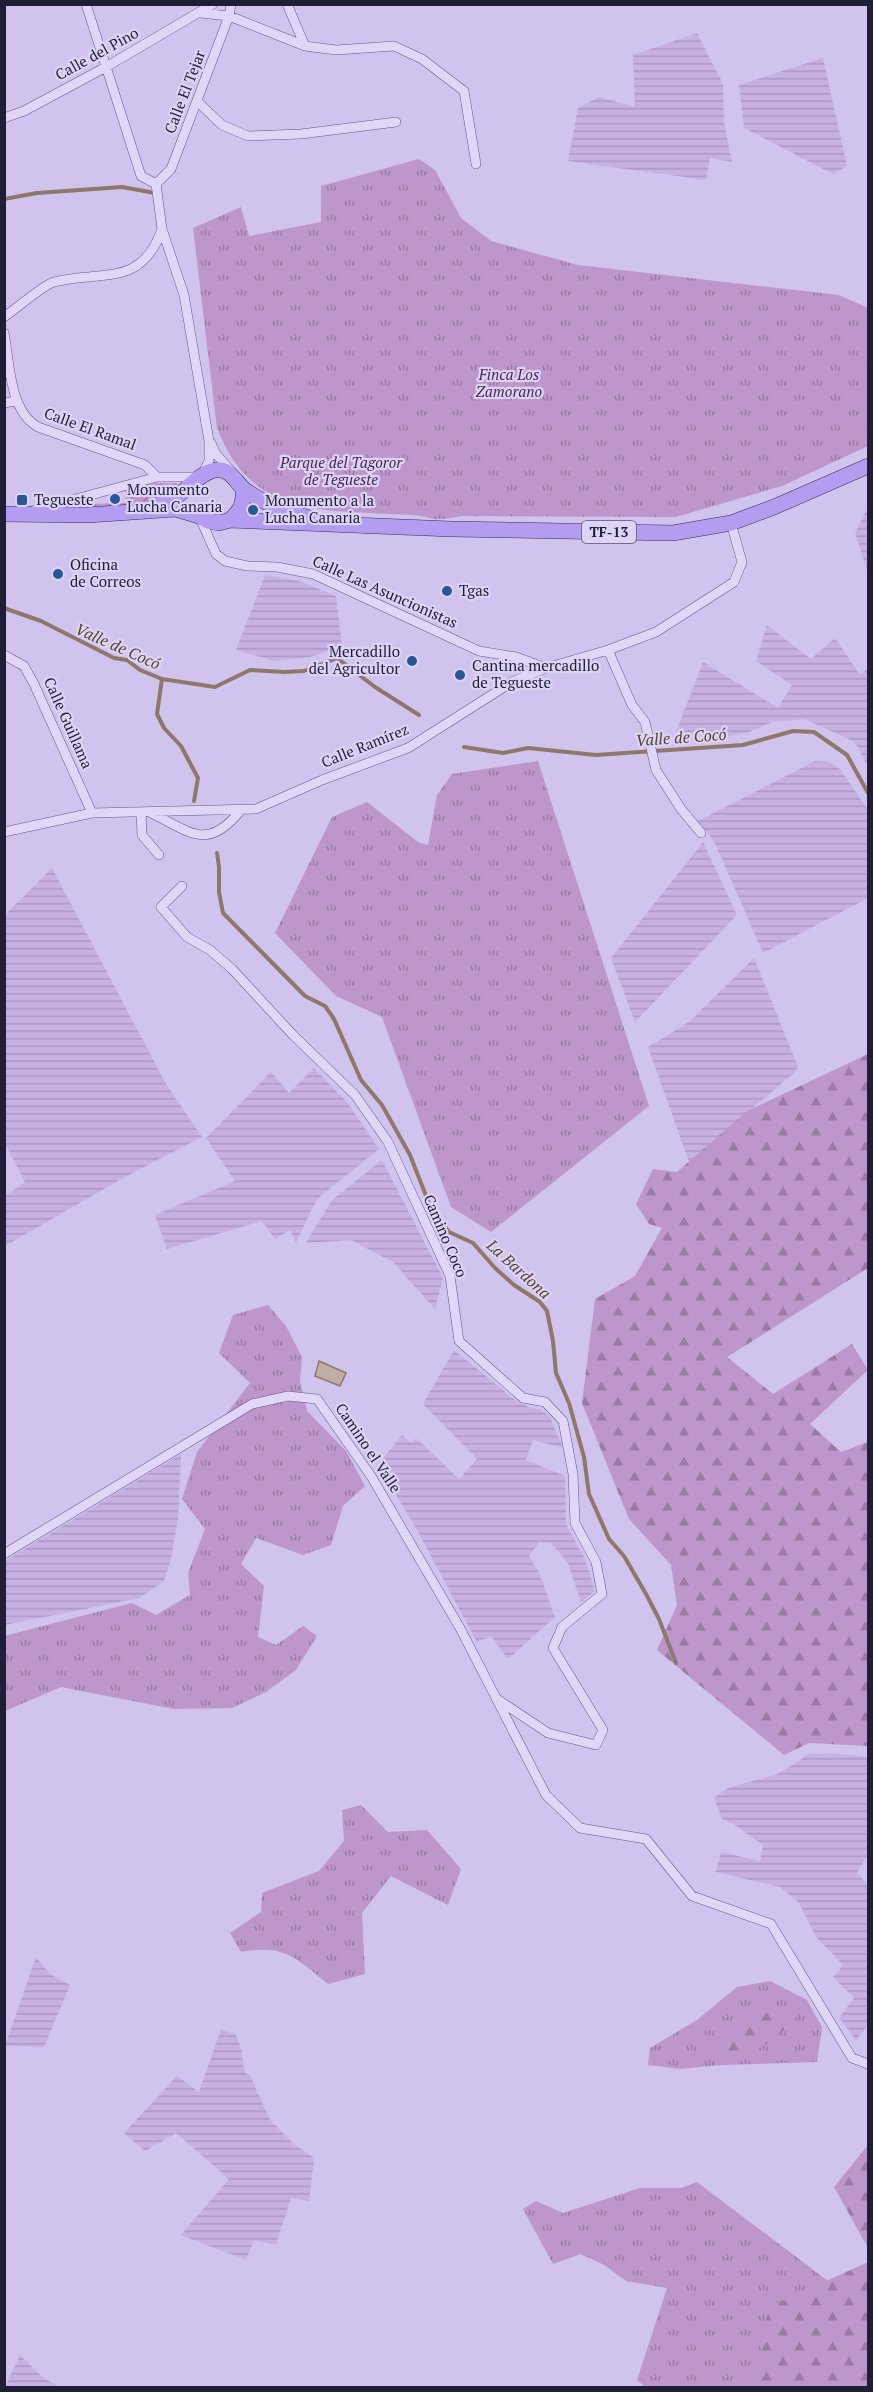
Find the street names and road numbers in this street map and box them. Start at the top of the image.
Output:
street label: Calle del Pino [51,22,142,84]
street label: Calle El Tejar [159,47,209,136]
street label: Calle El Ramal [42,402,139,454]
road number: TF-13 [582,521,636,543]
street label: Calle Las Asuncionistas [310,550,461,632]
street label: Calle Guillama [40,674,98,772]
street label: Calle Ramírez [318,718,411,772]
street label: Camino Coco [419,1191,472,1280]
street label: Camino el Valle [331,1399,406,1496]

